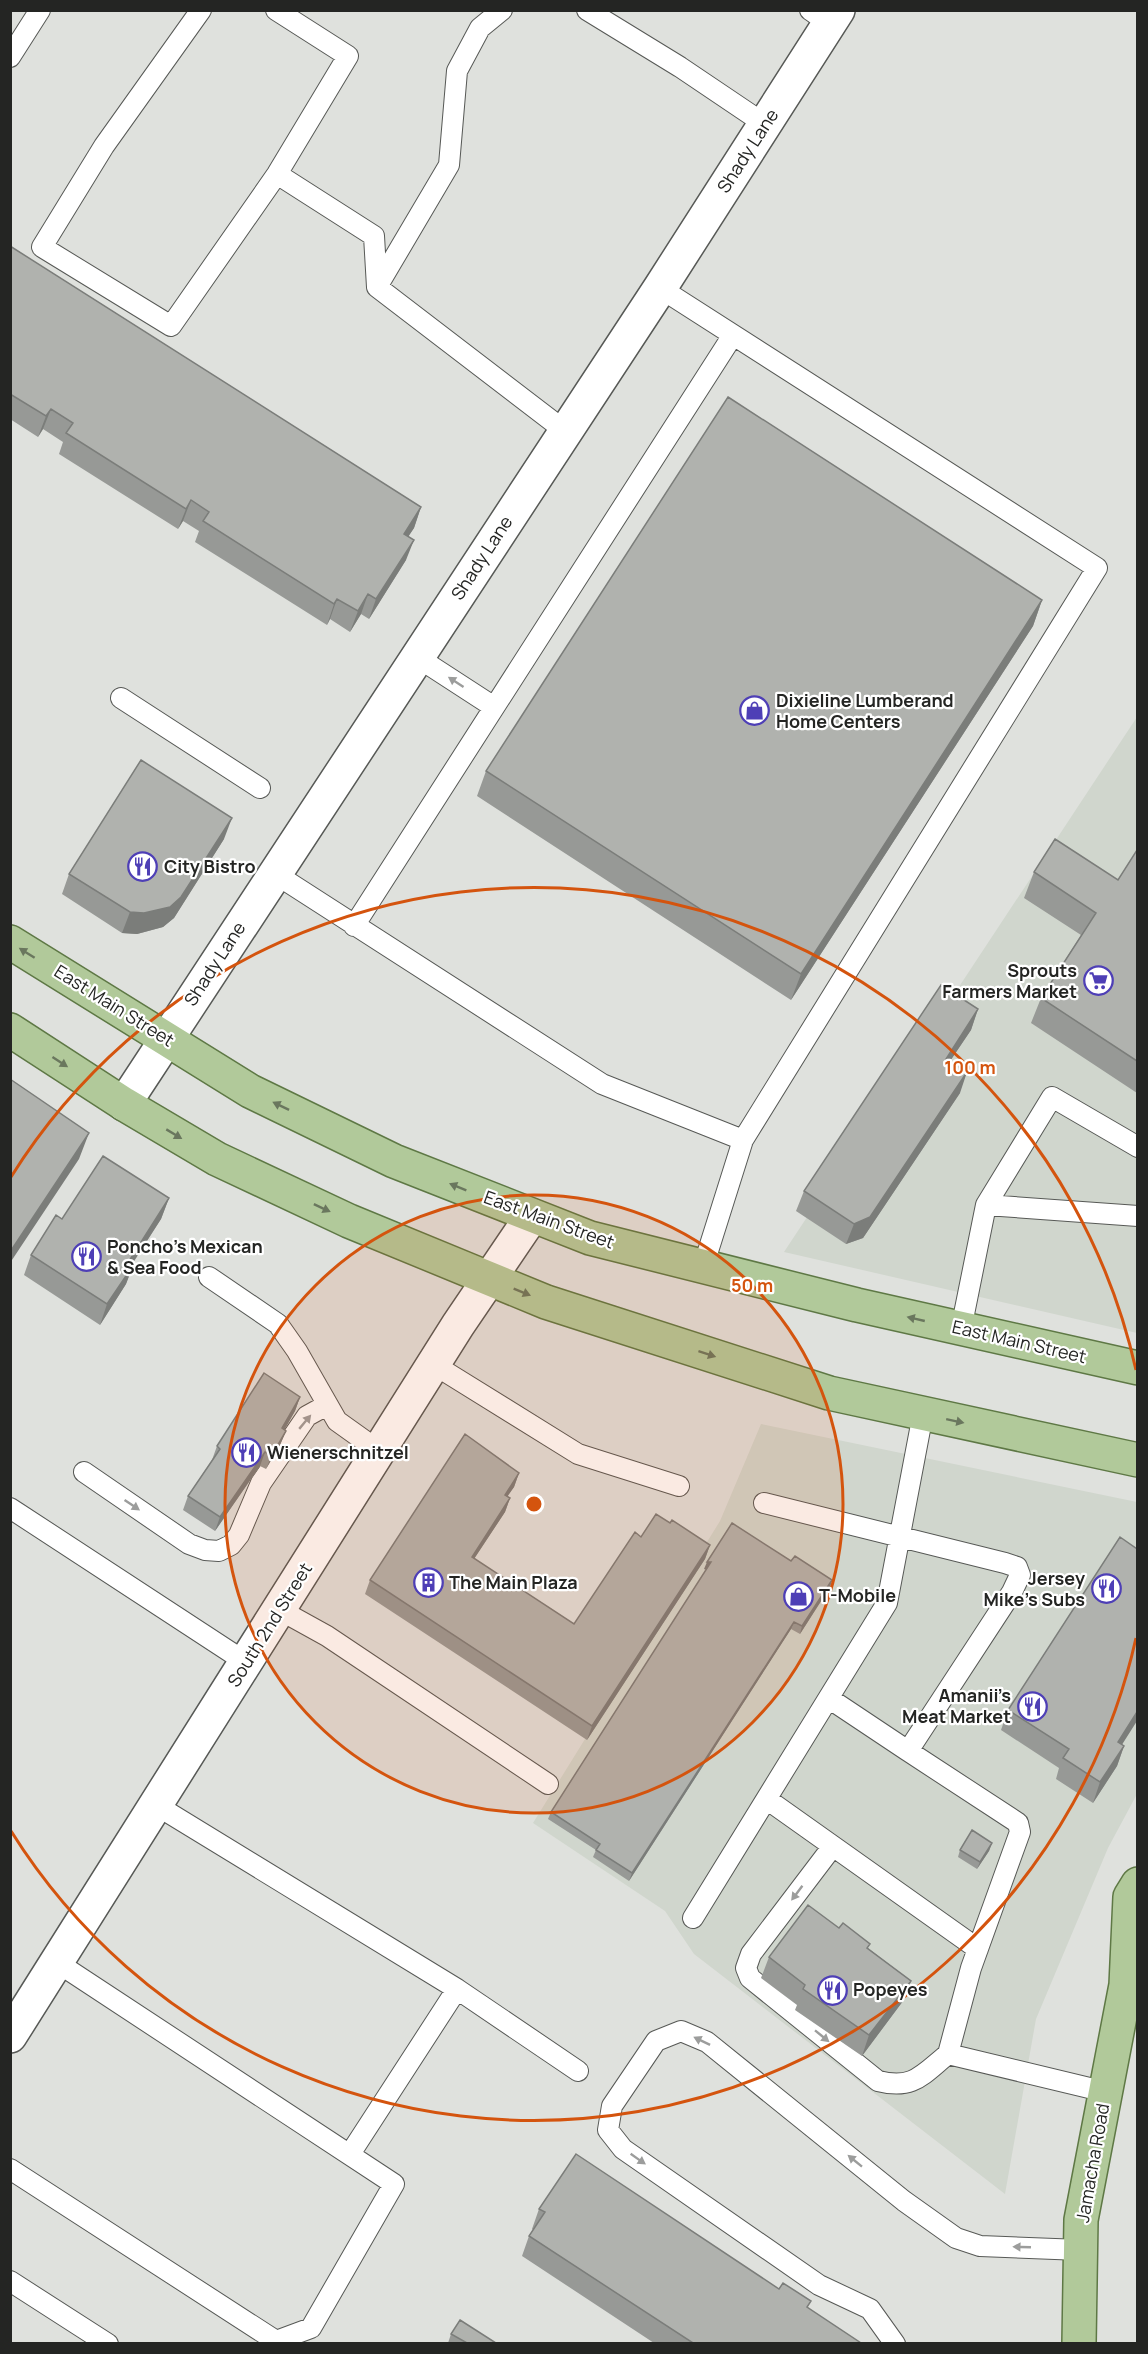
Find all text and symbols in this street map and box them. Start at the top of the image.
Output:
street label: Shady Lane [711,104,783,197]
street label: Shady Lane [445,511,517,604]
one-way arrow [448,676,464,688]
place label: Dixieline Lumberand Home Centers [776,688,954,733]
shop icon: Dixieline Lumberand Home Centers [739,695,771,727]
restaurant icon: City Bistro [127,851,159,883]
place label: City Bistro [164,854,256,878]
street label: Shady Lane [178,917,250,1010]
one-way arrow [19,947,35,958]
place label: Sprouts Farmers Market [942,958,1077,1003]
street label: East Main Street [50,959,179,1052]
supermarket icon: Sprouts Farmers Market [1082,965,1114,997]
text: 100 m [944,1055,996,1079]
one-way arrow [51,1056,68,1067]
one-way arrow [272,1102,289,1111]
one-way arrow [166,1128,182,1139]
one-way arrow [449,1182,467,1192]
street label: East Main Street [481,1184,618,1254]
one-way arrow [314,1204,331,1213]
place label: Poncho's Mexican & Sea Food [107,1234,263,1279]
restaurant icon: Poncho's Mexican & Sea Food [70,1241,102,1273]
text: 50 m [731,1273,773,1297]
one-way arrow [513,1287,531,1297]
one-way arrow [907,1313,926,1323]
street label: East Main Street [950,1314,1089,1368]
one-way arrow [698,1349,716,1359]
one-way arrow [298,1414,311,1430]
one-way arrow [946,1416,965,1426]
restaurant icon: Wienerschnitzel [230,1437,262,1469]
place label: Wienerschnitzel [267,1440,409,1464]
centre of rings [524,1494,544,1514]
one-way arrow [124,1499,140,1511]
street label: South 2nd Street [221,1558,317,1691]
place label: Jersey Mike's Subs [983,1566,1085,1611]
building icon: The Main Plaza [412,1567,444,1599]
place label: The Main Plaza [449,1570,578,1594]
restaurant icon: Jersey Mike's Subs [1090,1573,1122,1605]
shop icon: T-Mobile [782,1580,814,1612]
place label: T-Mobile [819,1583,896,1607]
place label: Amanii’s Meat Market [902,1683,1011,1728]
restaurant icon: Amanii’s Meat Market [1016,1690,1048,1722]
one-way arrow [791,1884,803,1900]
restaurant icon: Popeyes [816,1974,848,2006]
place label: Popeyes [853,1977,928,2001]
one-way arrow [814,2029,829,2041]
one-way arrow [693,2036,710,2045]
street label: Jamacha Road [1070,2101,1114,2224]
one-way arrow [630,2153,646,2164]
one-way arrow [847,2155,862,2168]
one-way arrow [1013,2243,1032,2252]

